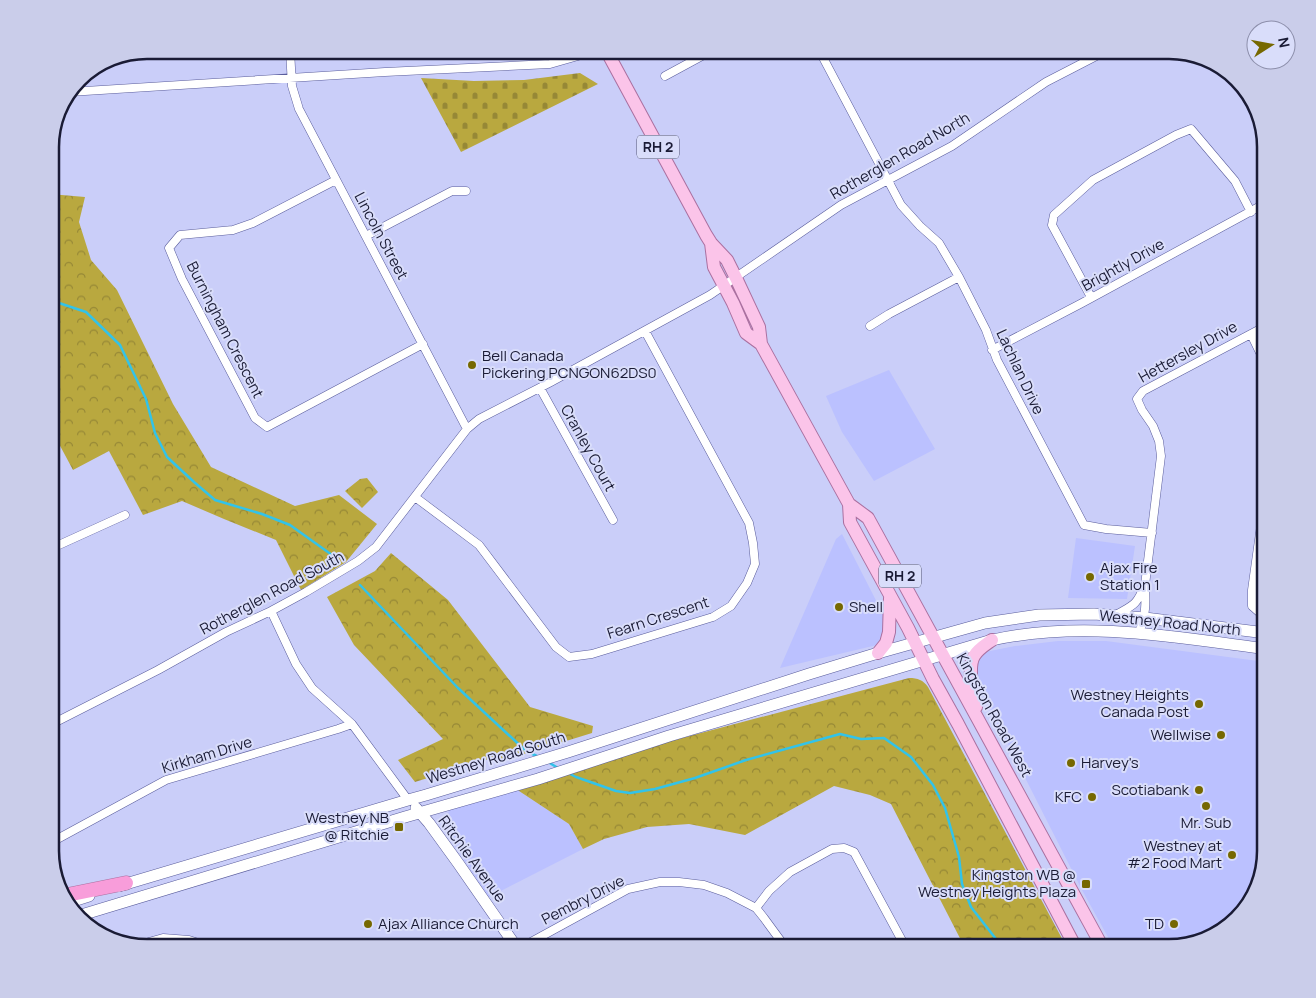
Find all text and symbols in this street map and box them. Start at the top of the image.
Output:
north arrow [1246,20,1296,70]
text: N [1274,36,1295,49]
street label: Rotherglen Road North [826,107,973,204]
road number: RH 2 [637,136,679,158]
street label: Lincoln Street [350,188,413,283]
street label: Brightly Drive [1078,233,1168,296]
street label: Burningham Crescent [182,258,269,402]
street label: Hettersley Drive [1135,316,1241,387]
street label: Lachlan Drive [991,326,1050,418]
place label: Bell Canada Pickering PCNGON62DS0 [482,345,657,383]
marker: Bell Canada Pickering PCNGON62DS0 [466,359,478,371]
street label: Cranley Court [556,401,621,495]
street label: Rotherglen Road South [196,546,348,639]
place label: Ajax Fire Station 1 [1100,557,1160,595]
road number: RH 2 [879,564,921,588]
marker: Ajax Fire Station 1 [1084,571,1096,583]
street label: Fearn Crescent [604,591,711,644]
place label: Shell [849,596,883,617]
marker: Shell [833,601,845,613]
street label: Westney Road North [1098,605,1242,640]
street label: Kingston Road West [952,649,1037,781]
place label: Westney Heights Canada Post [1071,684,1189,722]
marker: Westney Heights Canada Post [1193,698,1205,710]
place label: Wellwise [1150,724,1211,745]
street label: Westney Road South [424,726,568,789]
marker: Wellwise [1215,729,1227,741]
street label: Kirkham Drive [159,731,255,778]
place label: Harvey's [1081,752,1139,773]
marker: Harvey's [1065,757,1077,769]
place label: Scotiabank [1111,779,1190,800]
marker: Scotiabank [1193,784,1205,796]
place label: KFC [1055,786,1082,807]
marker: KFC [1086,791,1098,803]
marker: Mr. Sub [1200,800,1212,812]
place label: Westney NB @ Ritchie [305,807,389,845]
street label: Ritchie Avenue [434,811,511,907]
place label: Mr. Sub [1181,812,1231,833]
marker: Westney NB @ Ritchie [393,821,405,833]
place label: Westney at #2 Food Mart [1127,835,1222,873]
marker: Westney at #2 Food Mart [1226,849,1238,861]
place label: Kingston WB @ Westney Heights Plaza [918,864,1076,902]
street label: Pembry Drive [538,870,628,929]
marker: Kingston WB @ Westney Heights Plaza [1080,878,1092,890]
place label: Ajax Alliance Church [378,913,519,934]
place label: TD [1145,913,1164,934]
marker: Ajax Alliance Church [362,918,374,930]
marker: TD [1168,918,1180,930]

